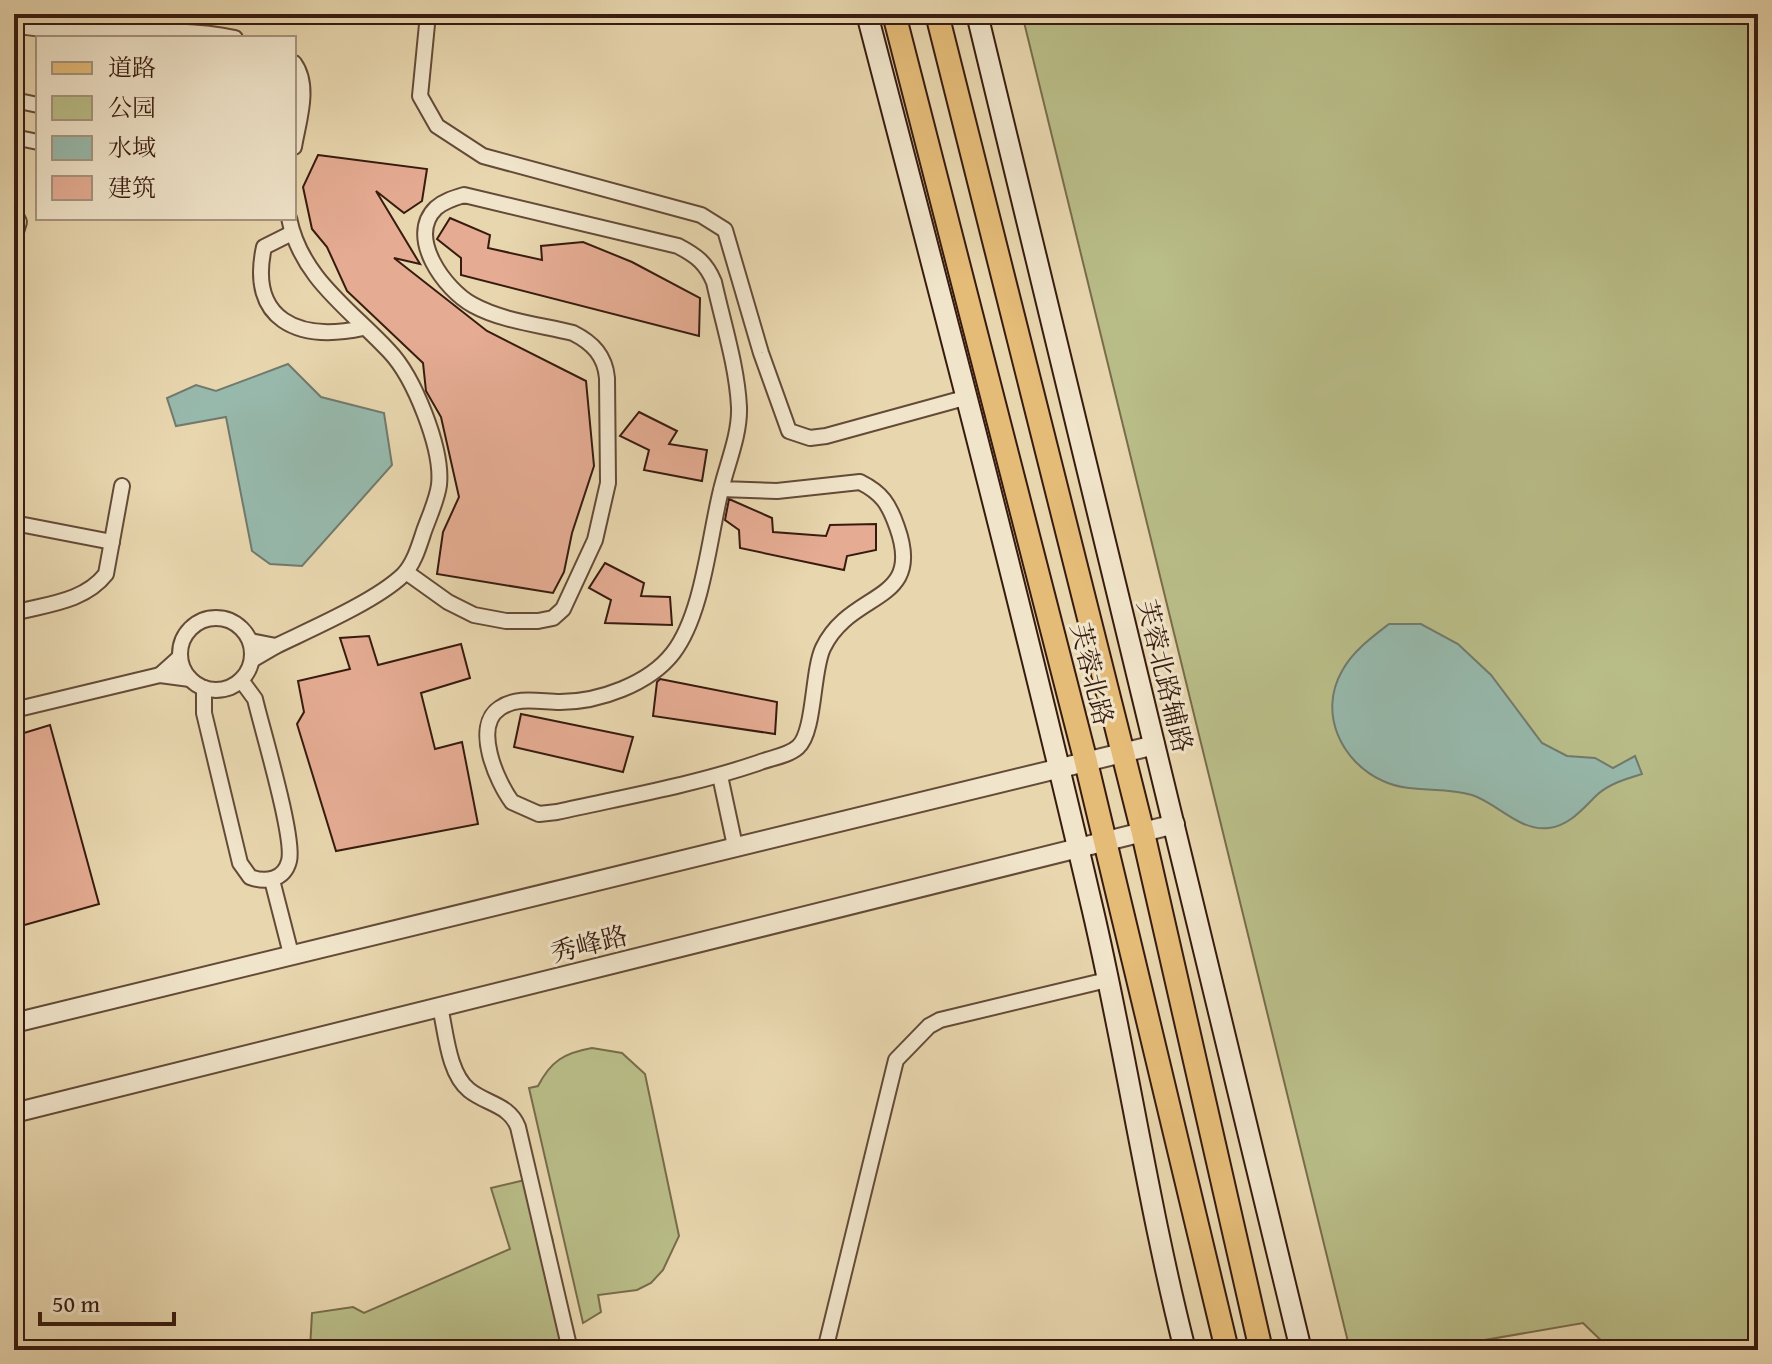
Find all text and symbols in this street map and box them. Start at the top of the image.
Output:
legend [36,36,296,220]
text: 道路 [108,50,156,85]
text: 公园 [108,90,156,125]
text: 水域 [108,130,156,165]
text: 建筑 [108,170,156,205]
street label: 芙蓉北路辅路 [1128,595,1203,756]
street label: 芙蓉北路 [1061,619,1124,729]
street label: 秀峰路 [546,915,631,972]
scale bar [40,1276,174,1326]
text: 50 m [52,1286,100,1321]

